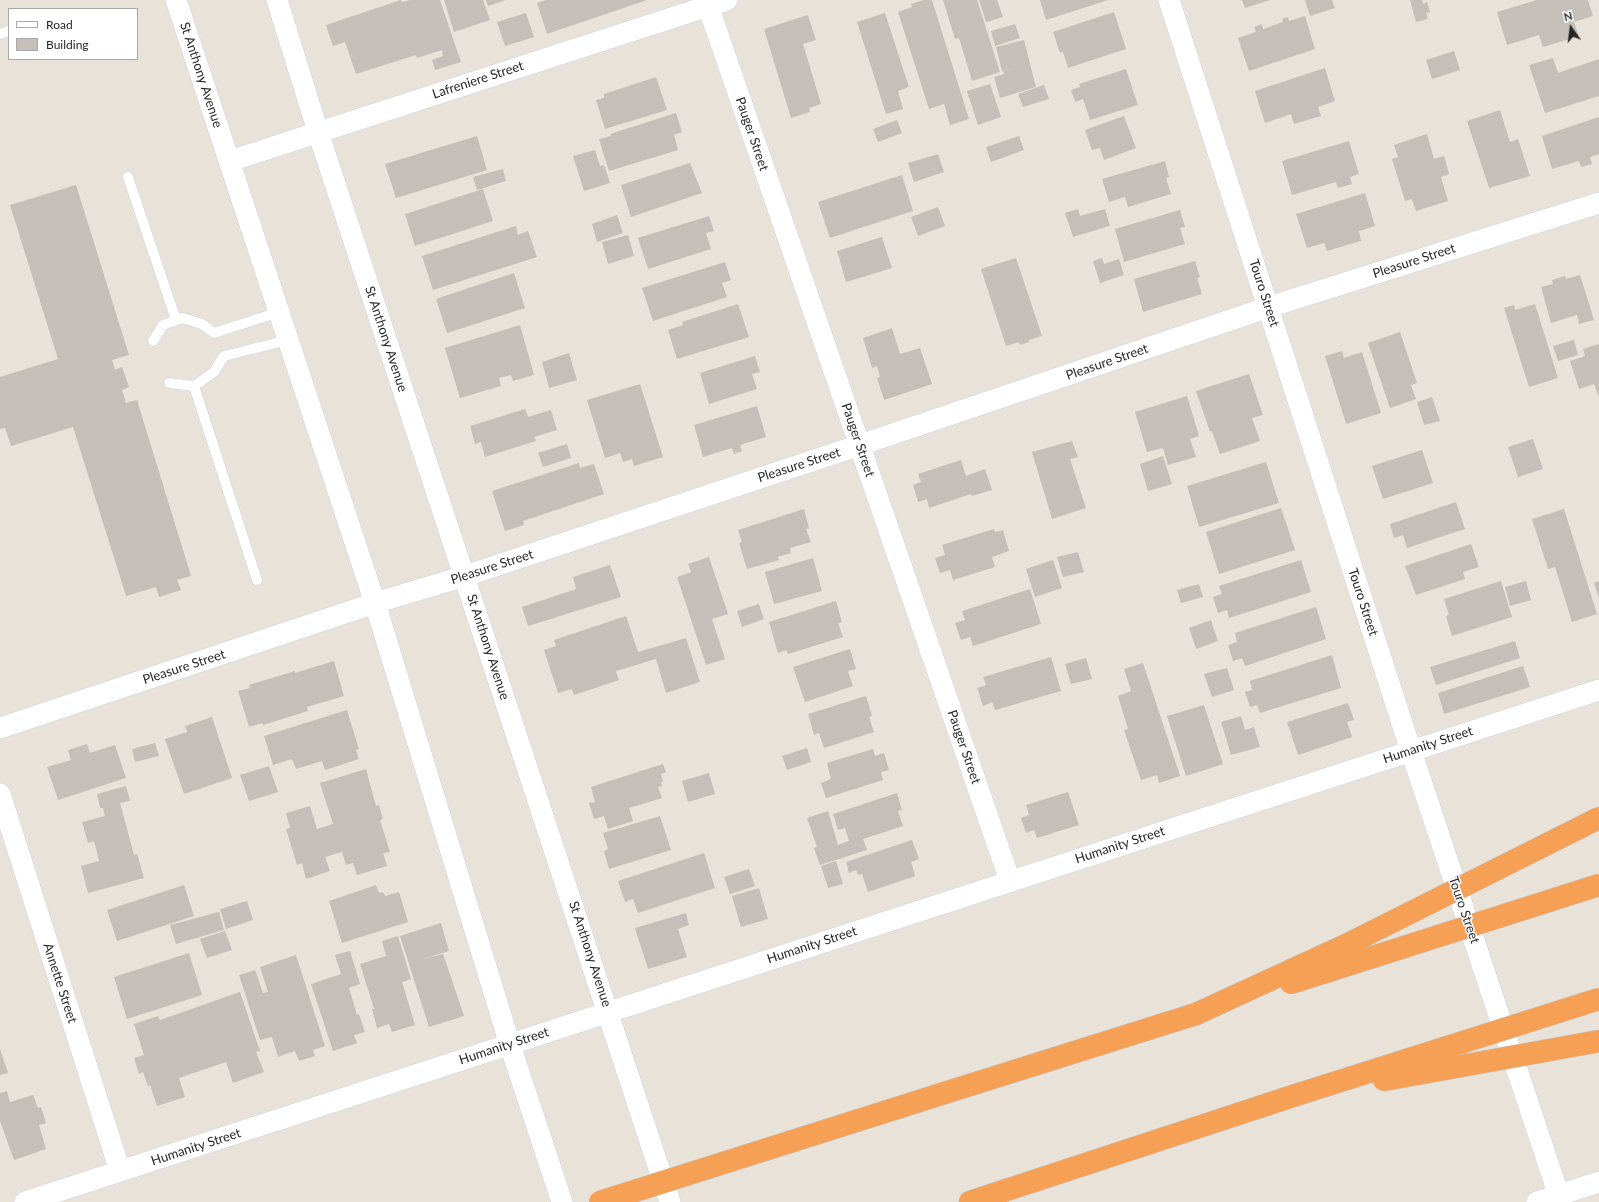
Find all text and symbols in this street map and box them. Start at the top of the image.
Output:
legend [8,8,138,60]
north arrow [1551,8,1591,48]
text: N [1562,9,1574,23]
text: Road [46,17,73,32]
street label: St Anthony Avenue [177,20,225,130]
text: Building [46,37,89,52]
street label: Lafreniere Street [430,58,526,102]
street label: Pauger Street [732,95,772,173]
street label: Pleasure Street [1371,240,1457,282]
street label: Touro Street [1246,257,1282,329]
street label: St Anthony Avenue [362,284,410,394]
street label: Pleasure Street [1064,341,1150,383]
street label: Pauger Street [838,401,878,479]
street label: Pleasure Street [756,444,842,486]
street label: Pleasure Street [449,546,535,588]
street label: Touro Street [1345,566,1381,638]
street label: St Anthony Avenue [464,592,512,702]
street label: Pleasure Street [141,646,227,688]
street label: Pauger Street [944,708,984,786]
street label: Humanity Street [1381,723,1475,767]
street label: Humanity Street [1073,823,1167,867]
street label: Touro Street [1445,874,1483,946]
street label: St Anthony Avenue [566,899,614,1009]
street label: Humanity Street [765,923,859,967]
street label: Annette Street [40,941,80,1025]
street label: Humanity Street [457,1024,551,1068]
street label: Humanity Street [149,1125,243,1169]

